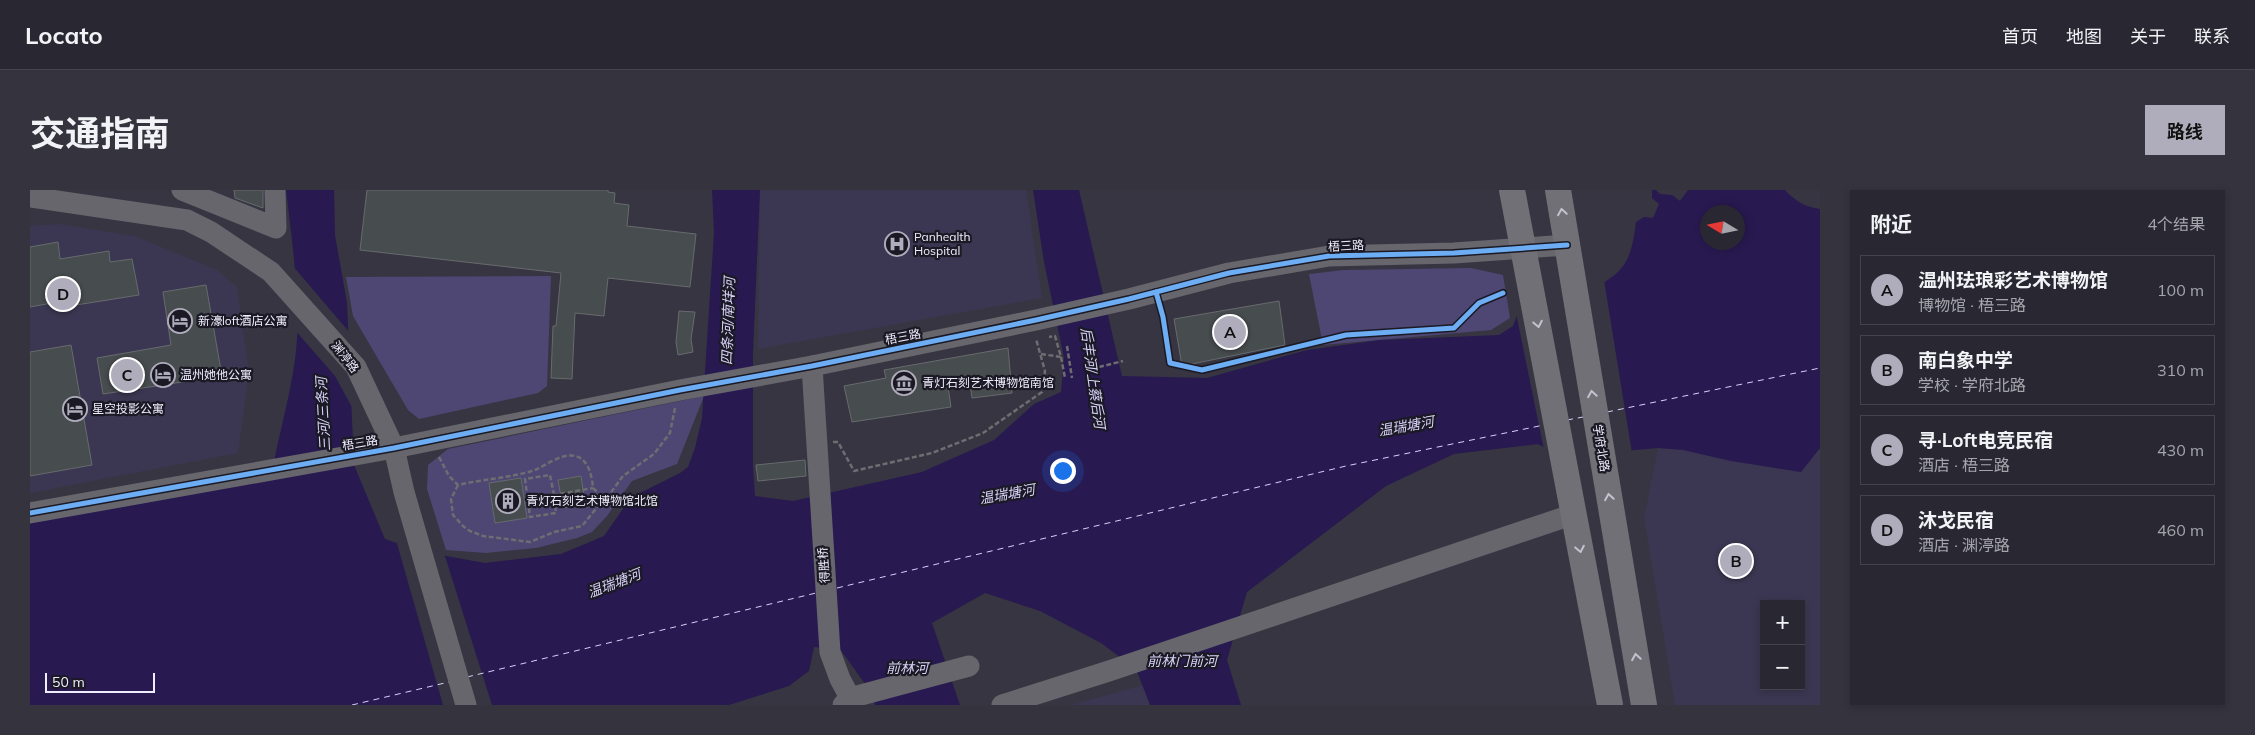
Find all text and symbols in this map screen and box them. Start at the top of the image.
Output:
text: Locato [25,20,103,50]
text: 首页 [2002,25,2038,48]
text: 地图 [2066,25,2102,48]
text: 关于 [2130,25,2166,48]
text: 联系 [2194,25,2230,48]
button: 路线 [2145,105,2225,155]
text: 交通指南 [30,111,170,155]
north arrow [1700,205,1745,250]
one-way arrow [1557,207,1567,216]
text: 附近 [1870,211,1912,237]
text: 4个结果 [2147,214,2205,234]
place label: Panhealth Hospital [914,229,971,258]
hospital icon: Panhealth Hospital [884,231,910,257]
street label: 梧三路 [1328,237,1364,254]
text: 温州珐琅彩艺术博物馆 [1918,268,2108,292]
water label: 四条河/南垟河 [717,274,739,365]
pin: D [47,275,79,313]
text: A [1881,280,1893,300]
text: 100 m [2157,280,2204,300]
text: 博物馆 · 梧三路 [1918,295,2026,315]
hotel icon: 新濠loft酒店公寓 [167,308,193,334]
place label: 新濠loft酒店公寓 [198,313,288,328]
pin: A [1214,313,1246,351]
one-way arrow [1532,320,1542,329]
street label: 梧三路 [884,326,922,347]
water label: 后丰河/上蔡后河 [1077,326,1109,433]
street label: 渊渟路 [328,338,362,375]
text: 南白象中学 [1918,348,2013,372]
pin: C [111,356,143,394]
text: B [1881,360,1893,380]
text: 310 m [2157,360,2204,380]
hotel icon: 温州她他公寓 [150,362,176,388]
place label: 温州她他公寓 [180,367,252,382]
museum icon: 青灯石刻艺术博物馆南馆 [891,370,917,396]
water label: 三河/三条河 [312,374,334,451]
place label: 青灯石刻艺术博物馆南馆 [922,375,1054,390]
text: 学校 · 学府北路 [1918,375,2026,395]
one-way arrow [1588,390,1598,399]
hotel icon: 星空投影公寓 [62,396,88,422]
place label: 星空投影公寓 [92,401,164,416]
water label: 温瑞塘河 [1377,412,1438,440]
street label: 学府北路 [1590,423,1613,473]
text: 寻·Loft电竞民宿 [1918,428,2053,452]
street label: 梧三路 [341,432,379,453]
text: C [1882,440,1892,460]
text: 430 m [2157,440,2204,460]
text: 酒店 · 梧三路 [1918,455,2010,475]
your location [1050,458,1076,484]
water label: 温瑞塘河 [978,480,1039,508]
building icon: 青灯石刻艺术博物馆北馆 [495,488,521,514]
one-way arrow [1604,492,1615,500]
place label: 青灯石刻艺术博物馆北馆 [526,493,658,508]
text: 沐戈民宿 [1918,508,1994,532]
text: D [1881,520,1893,540]
text: 460 m [2157,520,2204,540]
text: 酒店 · 渊渟路 [1918,535,2010,555]
pin: B [1720,542,1752,580]
one-way arrow [1575,545,1585,554]
street label: 得胜桥 [815,547,832,584]
water label: 温瑞塘河 [585,563,646,601]
map controls [1760,600,1805,690]
button: + [1760,600,1805,645]
button: − [1760,645,1805,690]
water label: 前林门前河 [1147,652,1220,670]
one-way arrow [1631,653,1641,661]
water label: 前林河 [886,659,931,677]
scale bar [45,670,155,693]
text: 50 m [52,673,85,691]

